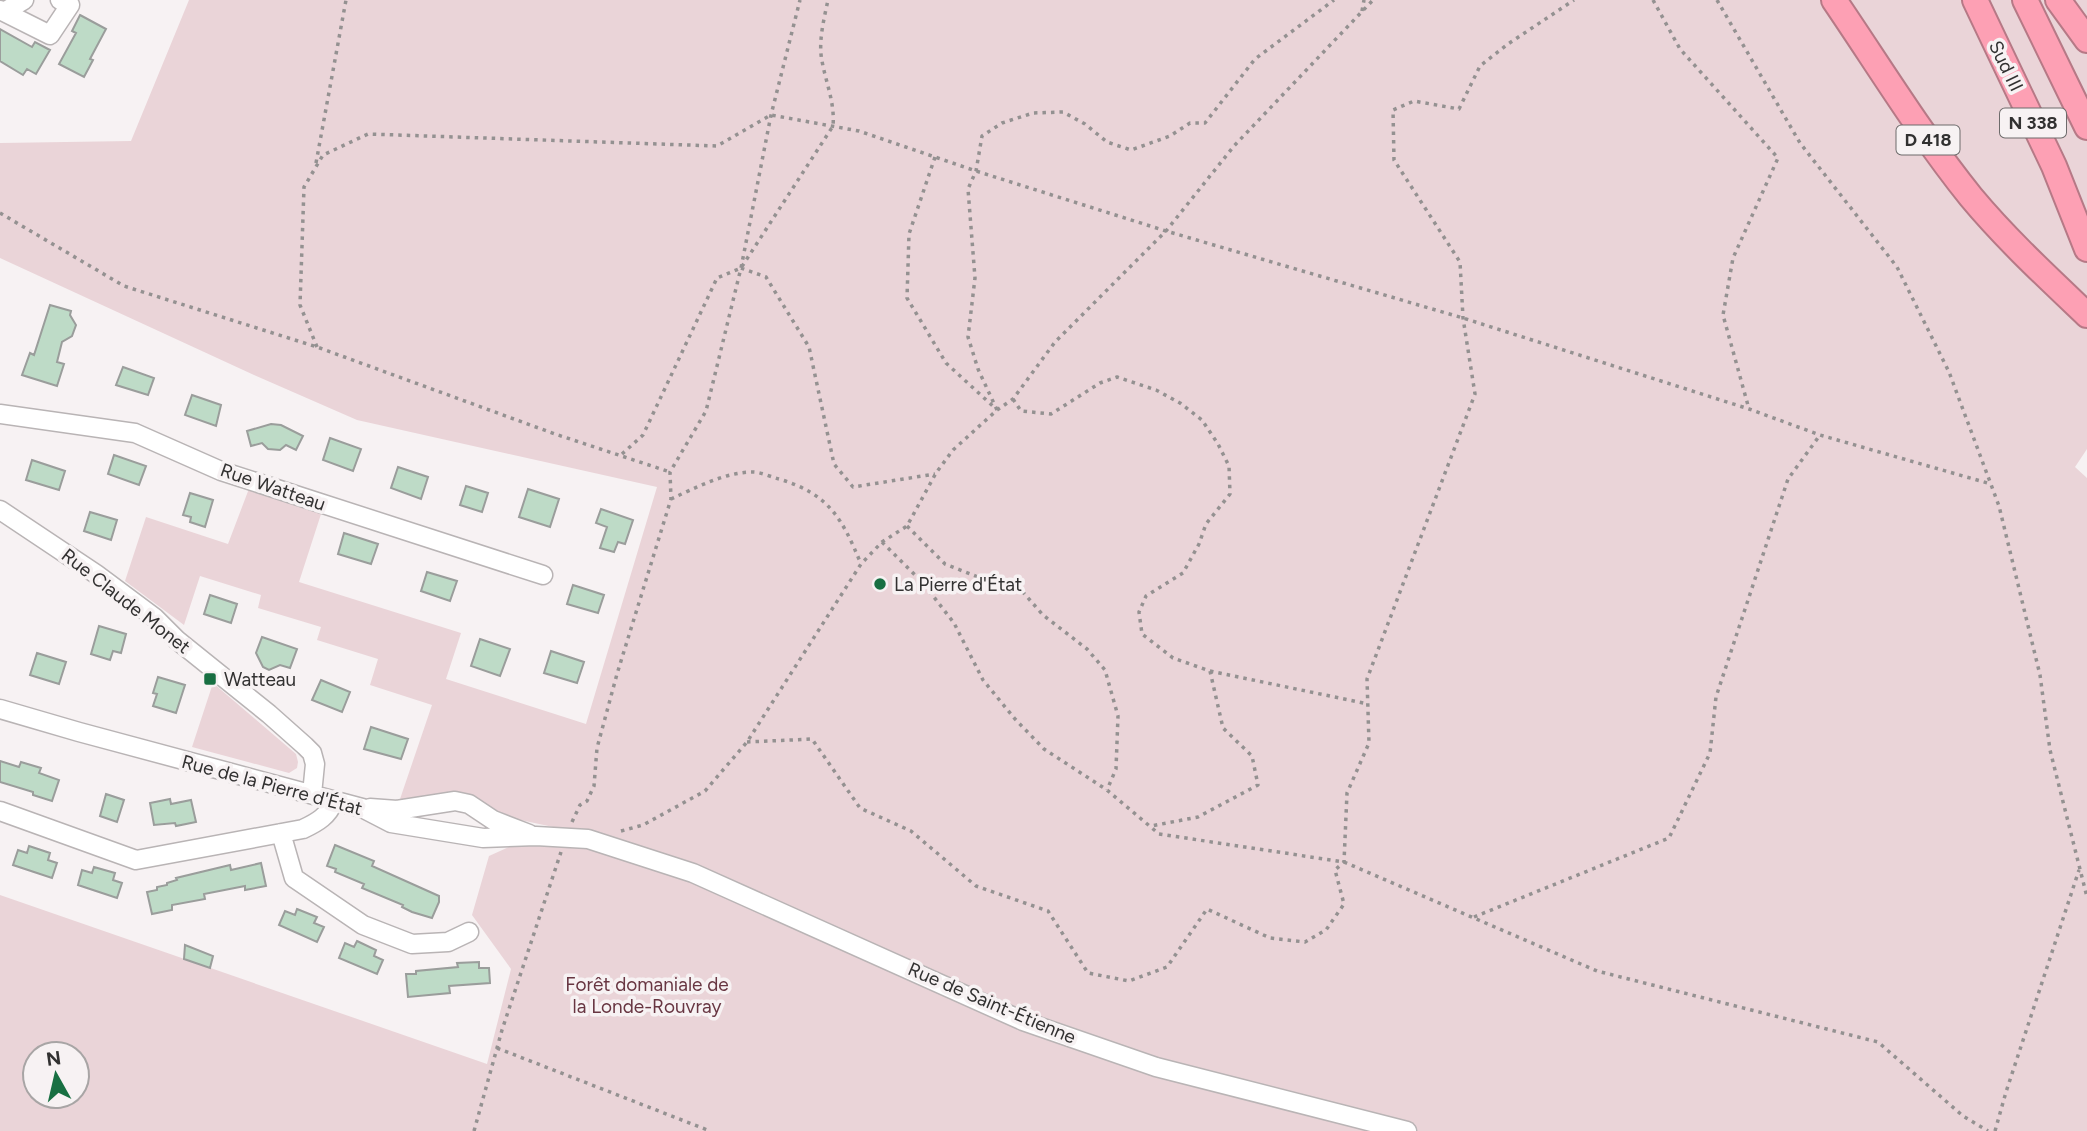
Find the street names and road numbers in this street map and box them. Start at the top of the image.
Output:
street label: Sud III [1984,37,2028,95]
road number: N 338 [2000,109,2066,138]
road number: D 418 [1896,125,1960,154]
street label: Rue Watteau [217,458,329,516]
street label: Rue Claude Monet [57,544,195,658]
street label: Rue de la Pierre d'État [179,750,365,820]
street label: Rue de Saint-Étienne [905,957,1079,1049]

